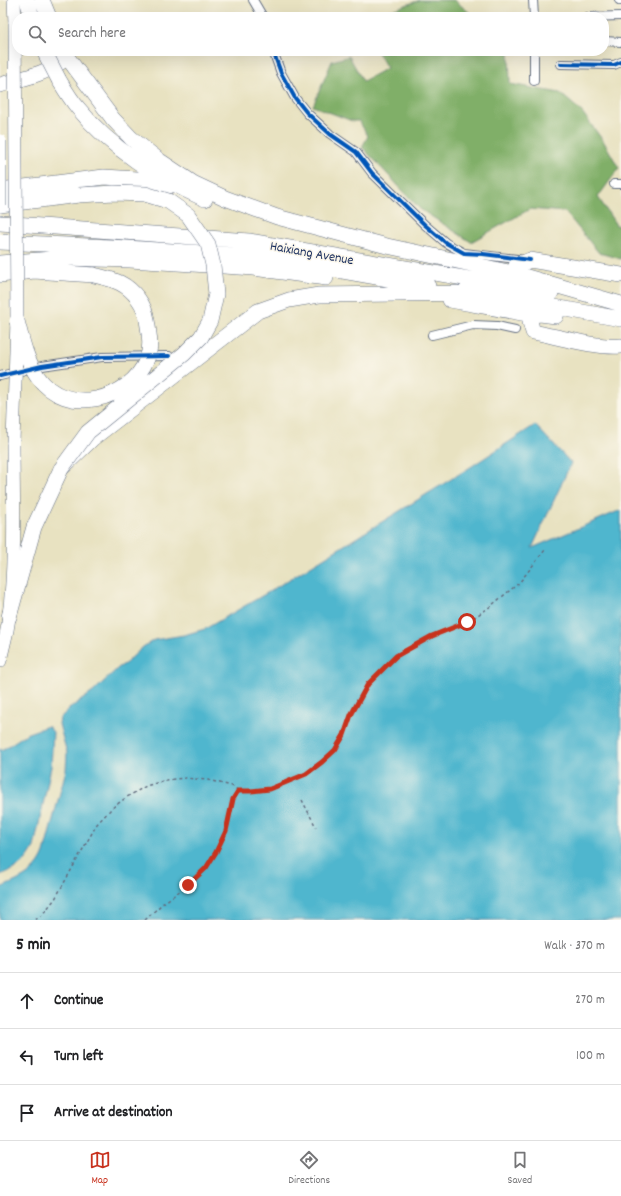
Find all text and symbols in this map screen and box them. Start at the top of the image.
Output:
search box [12,12,609,56]
icon: search [26,23,48,45]
text: Search here [58,23,126,45]
street label: Haixiang Avenue [268,237,355,271]
route start [458,613,476,631]
route end [179,876,197,894]
text: 5 min [16,934,50,958]
text: Walk · 370 m [544,937,605,956]
icon: ahead [16,990,38,1012]
text: Continue [54,990,103,1012]
text: 270 m [575,991,605,1010]
icon: left [16,1046,38,1068]
text: Turn left [54,1046,103,1068]
text: 100 m [576,1047,605,1066]
icon: arrive [16,1102,38,1124]
text: Arrive at destination [54,1102,172,1124]
tab: Map [89,1149,111,1189]
tab: Directions [288,1149,330,1189]
tab: Saved [508,1149,532,1189]

